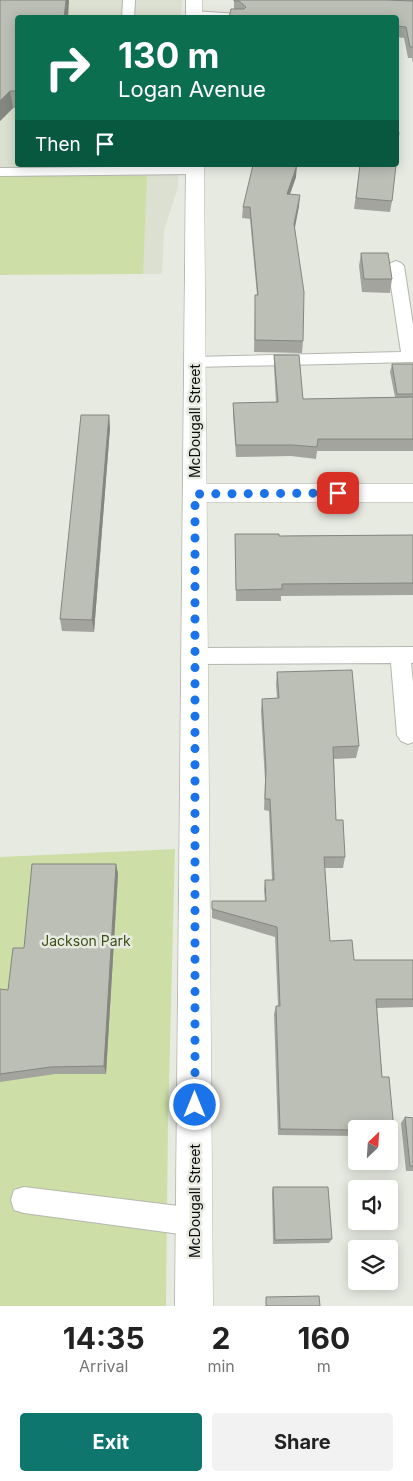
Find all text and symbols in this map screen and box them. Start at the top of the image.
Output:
text: 130 m [118,34,220,76]
icon: right [35,35,100,100]
text: Logan Avenue [118,76,266,102]
icon: arrive [91,130,119,158]
text: Then [35,133,81,156]
street label: McDougall Street [186,364,203,478]
pin [317,472,359,514]
icon: arrive [324,479,352,507]
park label: Jackson Park [41,932,131,949]
position arrow [168,1078,220,1130]
north arrow [348,1120,398,1170]
map controls [348,1120,398,1290]
street label: McDougall Street [186,1144,203,1258]
button: sound [348,1180,398,1230]
button: layers [348,1240,398,1290]
text: 14:35 [63,1320,145,1356]
text: 2 [212,1320,231,1356]
text: 160 [298,1320,350,1356]
text: Arrival [79,1356,128,1376]
text: min [207,1356,235,1376]
text: m [317,1356,331,1376]
button: Exit [20,1413,202,1471]
button: Share [212,1413,393,1471]

